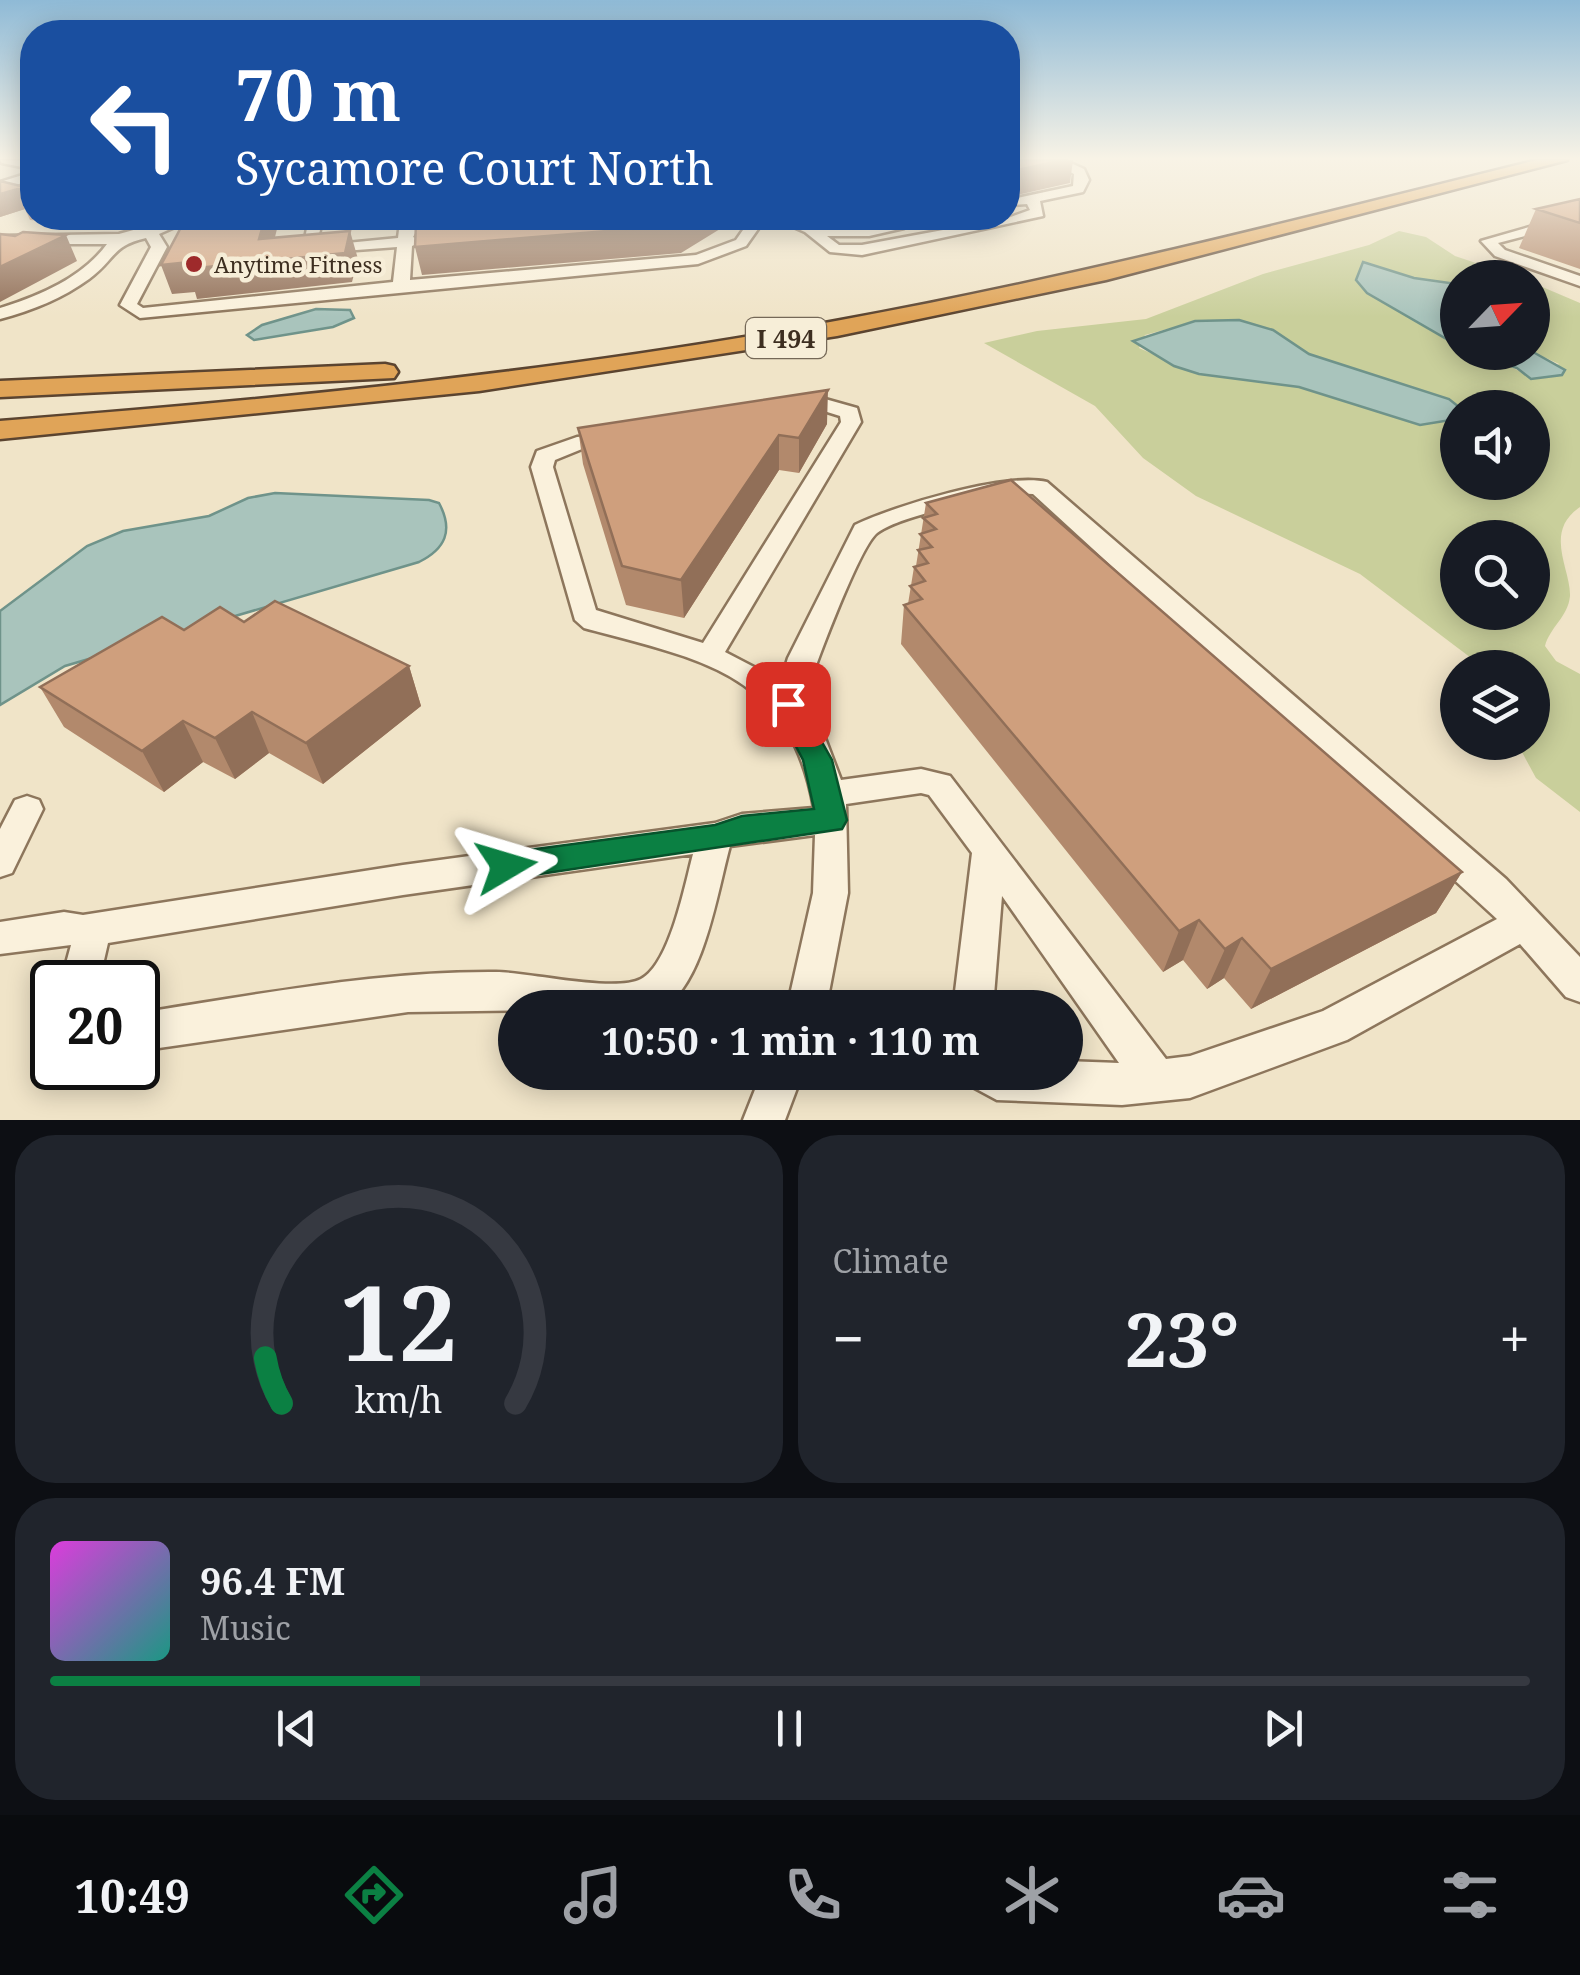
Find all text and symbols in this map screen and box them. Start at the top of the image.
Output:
text: 70 m [235,46,401,142]
icon: left [70,60,200,190]
text: Sycamore Court North [235,137,714,198]
place label: Anytime Fitness [214,249,382,279]
marker: Anytime Fitness [183,253,205,275]
north arrow [1440,260,1550,370]
map controls [1440,260,1550,760]
road number: I 494 [746,318,826,358]
button: sound [1440,390,1550,500]
button: search [1440,520,1550,630]
button: layers [1440,650,1550,760]
pin [746,662,831,747]
icon: arrive [761,677,816,732]
position arrow [454,814,558,918]
speed limit sign: 20 [30,960,160,1090]
text: 10:50 · 1 min · 110 m [601,1014,980,1066]
text: Climate [833,1239,949,1282]
text: 12 [340,1250,458,1391]
text: 23° [1124,1287,1239,1389]
text: − [833,1300,864,1375]
text: + [1499,1300,1530,1375]
text: km/h [355,1375,443,1423]
text: 96.4 FM [200,1554,345,1606]
text: Music [200,1606,291,1649]
icon: previous [269,1701,324,1756]
icon: pause [762,1701,817,1756]
icon: next [1256,1701,1311,1756]
icon: directions [339,1860,409,1930]
icon: music [558,1860,628,1930]
icon: phone [778,1860,848,1930]
icon: climate [997,1860,1067,1930]
icon: car [1216,1860,1286,1930]
icon: filters [1435,1860,1505,1930]
text: 10:49 [75,1865,190,1926]

